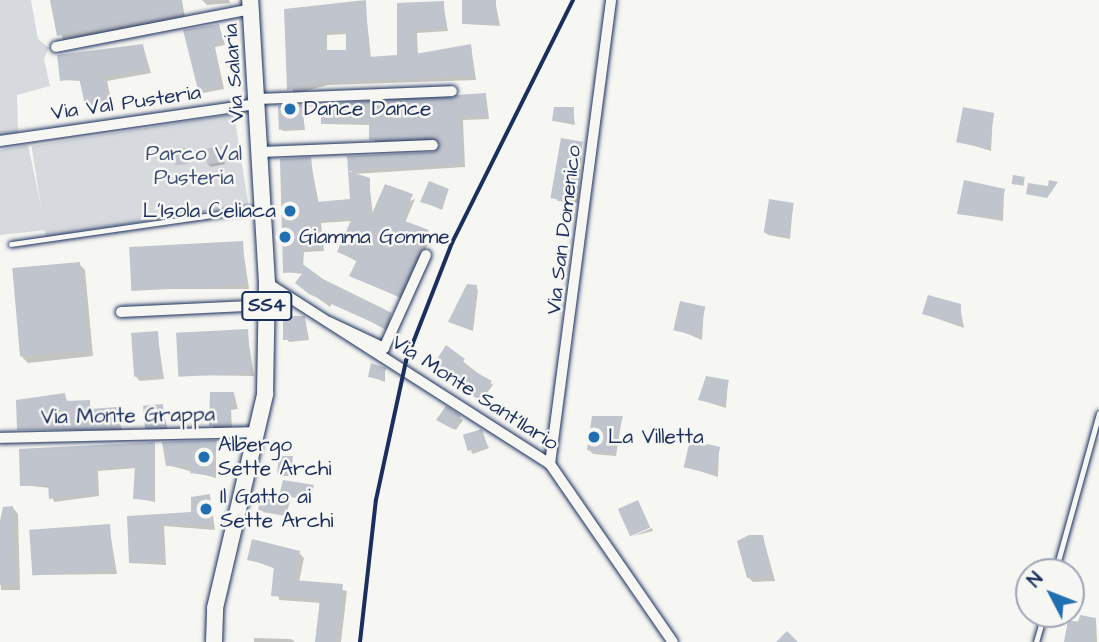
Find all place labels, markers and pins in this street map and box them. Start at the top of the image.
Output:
place label: Dance Dance [304,96,431,122]
marker: Dance Dance [282,101,298,117]
place label: L'Isola Celiaca [143,198,276,224]
marker: L'Isola Celiaca [282,203,298,219]
place label: Giamma Gomme [299,224,450,250]
marker: Giamma Gomme [277,229,293,245]
place label: La Villetta [608,424,704,450]
marker: La Villetta [586,429,602,445]
place label: Albergo Sette Archi [218,432,332,482]
marker: Albergo Sette Archi [196,449,212,465]
place label: Il Gatto ai Sette Archi [220,484,334,534]
marker: Il Gatto ai Sette Archi [198,501,214,517]

